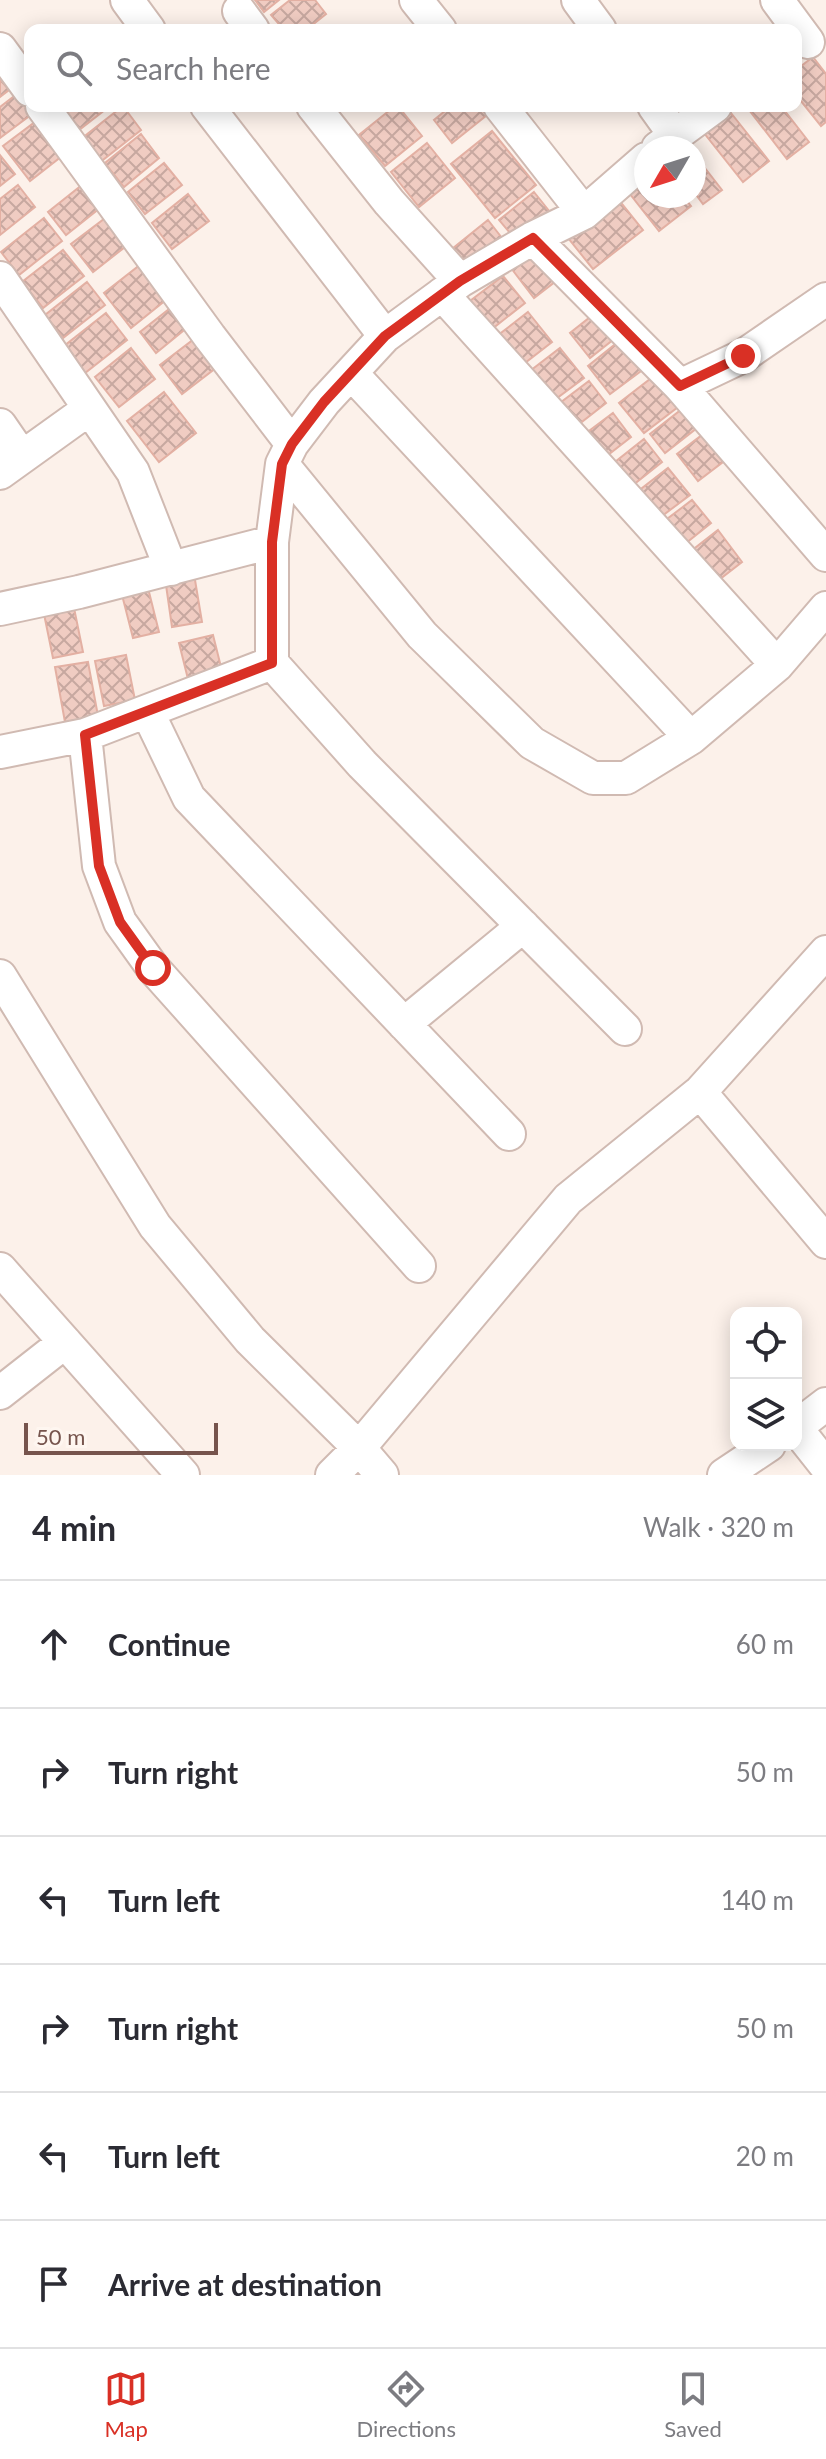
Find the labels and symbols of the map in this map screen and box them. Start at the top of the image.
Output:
north arrow [634,136,706,208]
route end [725,338,761,374]
route start [135,950,171,986]
scale bar [24,1419,218,1455]

